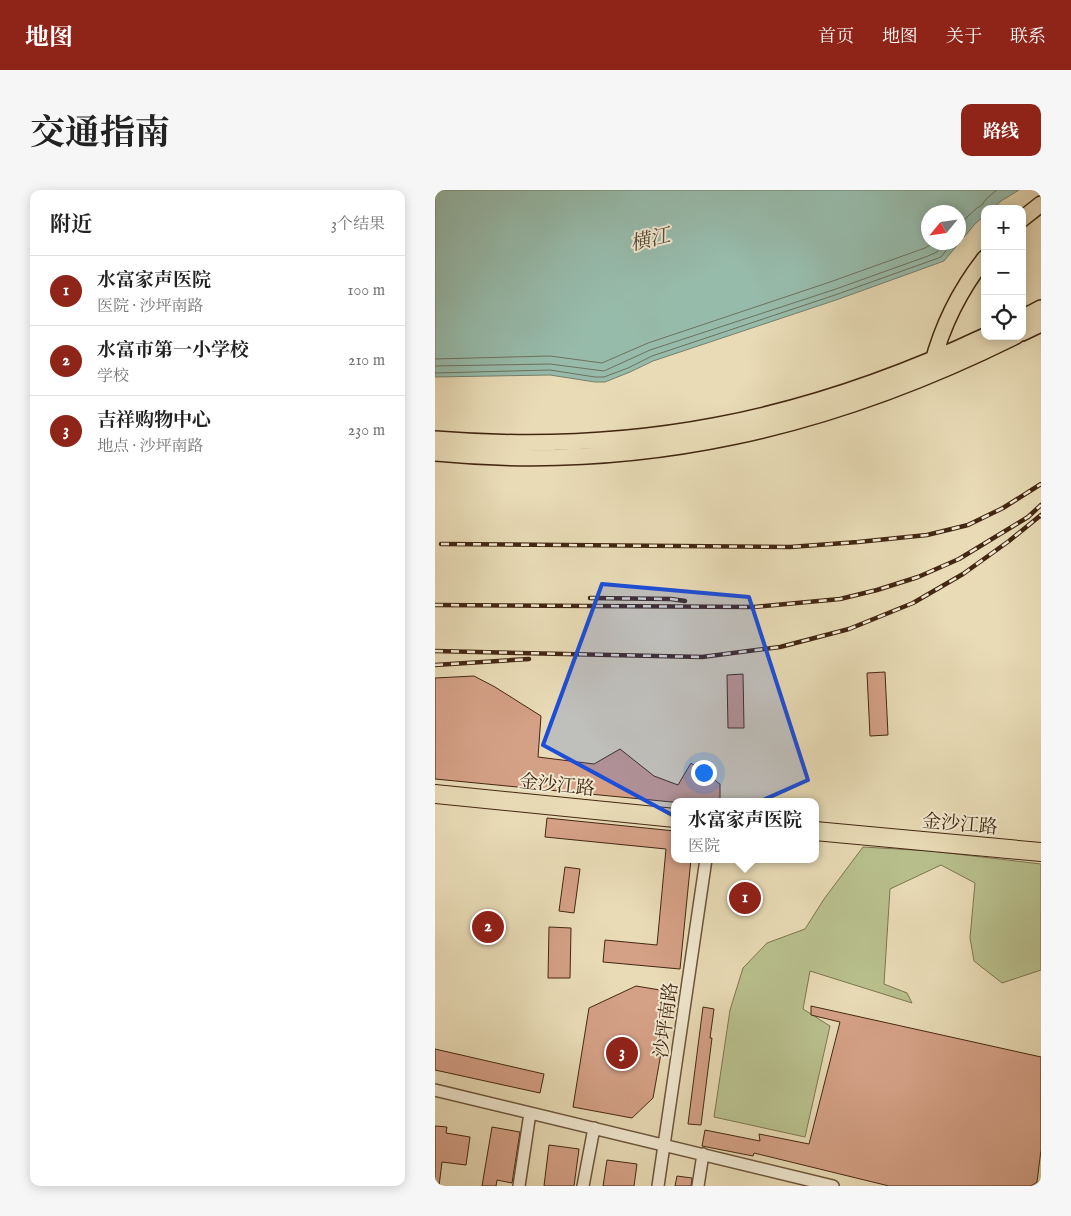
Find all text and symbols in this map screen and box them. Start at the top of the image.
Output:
text: 地图 [25,23,73,54]
text: 首页 [818,26,854,49]
text: 地图 [882,26,918,49]
text: 关于 [946,26,982,49]
text: 联系 [1010,26,1046,49]
button: 路线 [961,104,1041,156]
text: 交通指南 [30,112,170,157]
north arrow [921,205,966,250]
map controls [981,205,1026,340]
button: + [981,205,1026,250]
text: 附近 [50,212,92,239]
text: 3个结果 [331,215,385,235]
water label: 横江 [628,223,676,257]
button: − [981,250,1026,295]
text: 水富家声医院 [97,269,211,293]
text: 1 [63,281,69,301]
text: 100 m [348,281,385,301]
button: locate [981,295,1026,340]
text: 医院 · 沙坪南路 [97,297,204,317]
text: 水富市第一小学校 [97,339,249,363]
text: 2 [62,351,70,371]
text: 210 m [348,351,385,371]
text: 学校 [97,367,129,387]
text: 吉祥购物中心 [97,409,211,433]
text: 3 [63,421,69,441]
text: 230 m [348,421,385,441]
text: 地点 · 沙坪南路 [97,437,204,457]
your location [691,760,717,786]
street label: 金沙江路 [518,770,596,802]
popup [671,798,819,863]
text: 水富家声医院 [688,809,802,833]
street label: 金沙江路 [921,810,999,840]
text: 医院 [688,837,720,857]
pin: 1 [729,879,761,917]
pin: 2 [472,908,504,946]
street label: 沙坪南路 [650,981,684,1060]
pin: 3 [606,1034,638,1072]

